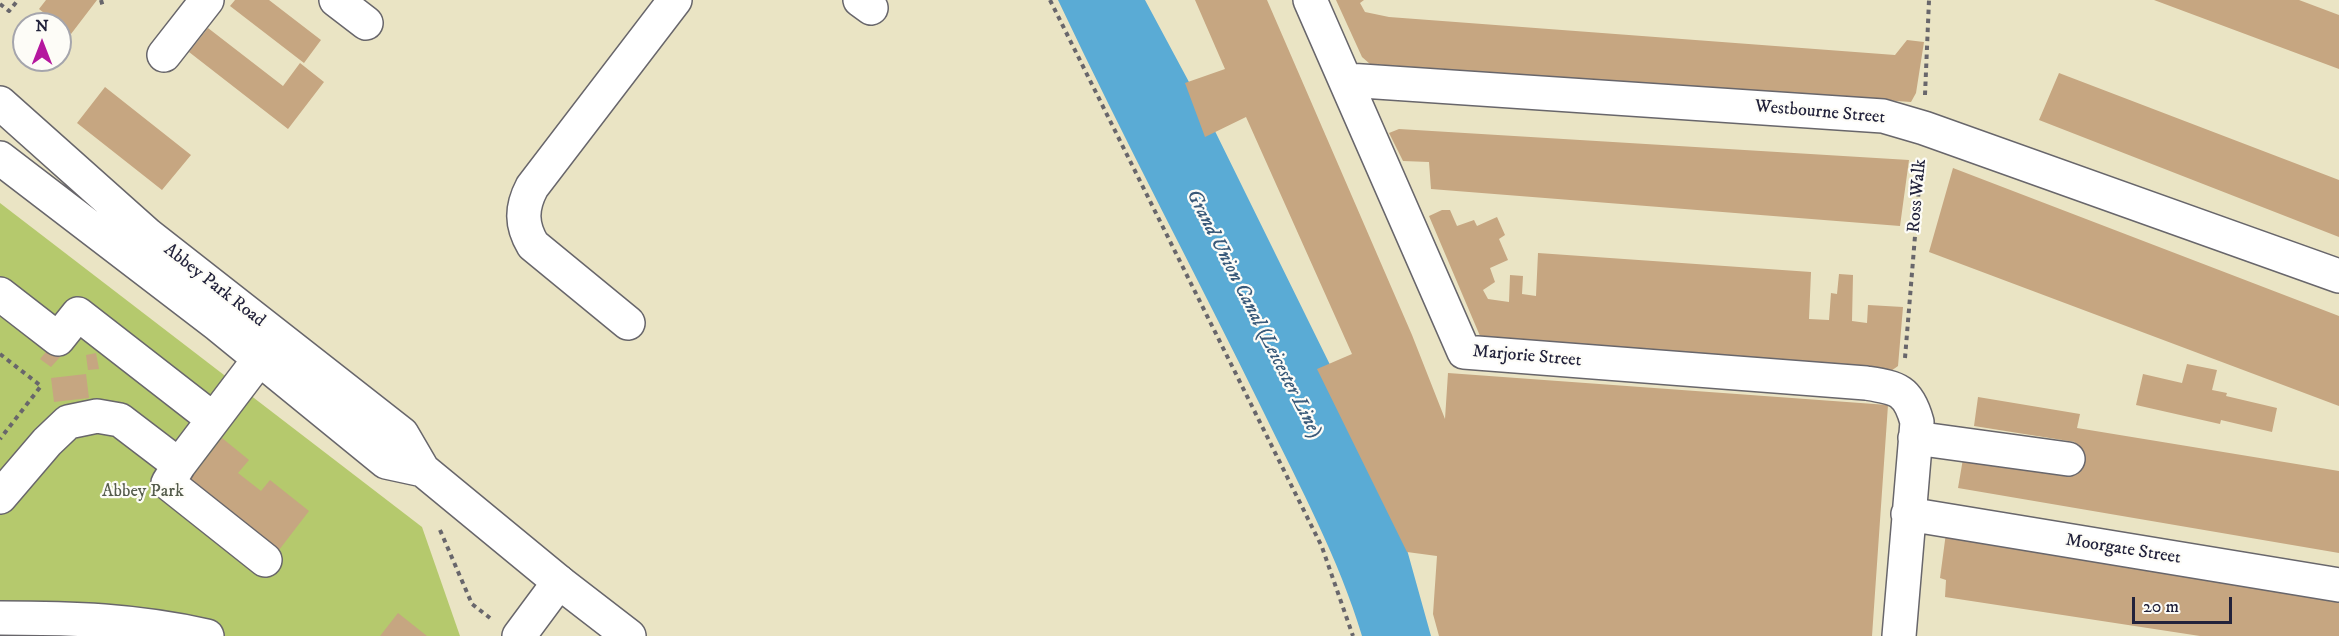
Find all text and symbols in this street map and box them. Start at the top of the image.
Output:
north arrow [12,12,72,72]
text: N [35,16,49,36]
street label: Westbourne Street [1754,97,1886,129]
street label: Ross Walk [1904,158,1932,234]
water label: Grand Union Canal (Leicester Line) [1180,186,1326,442]
street label: Abbey Park Road [159,240,269,332]
street label: Marjorie Street [1472,341,1582,373]
park label: Abbey Park [102,481,184,503]
street label: Moorgate Street [2064,530,2182,570]
scale bar [2135,585,2236,623]
text: 20 m [2143,596,2179,618]

